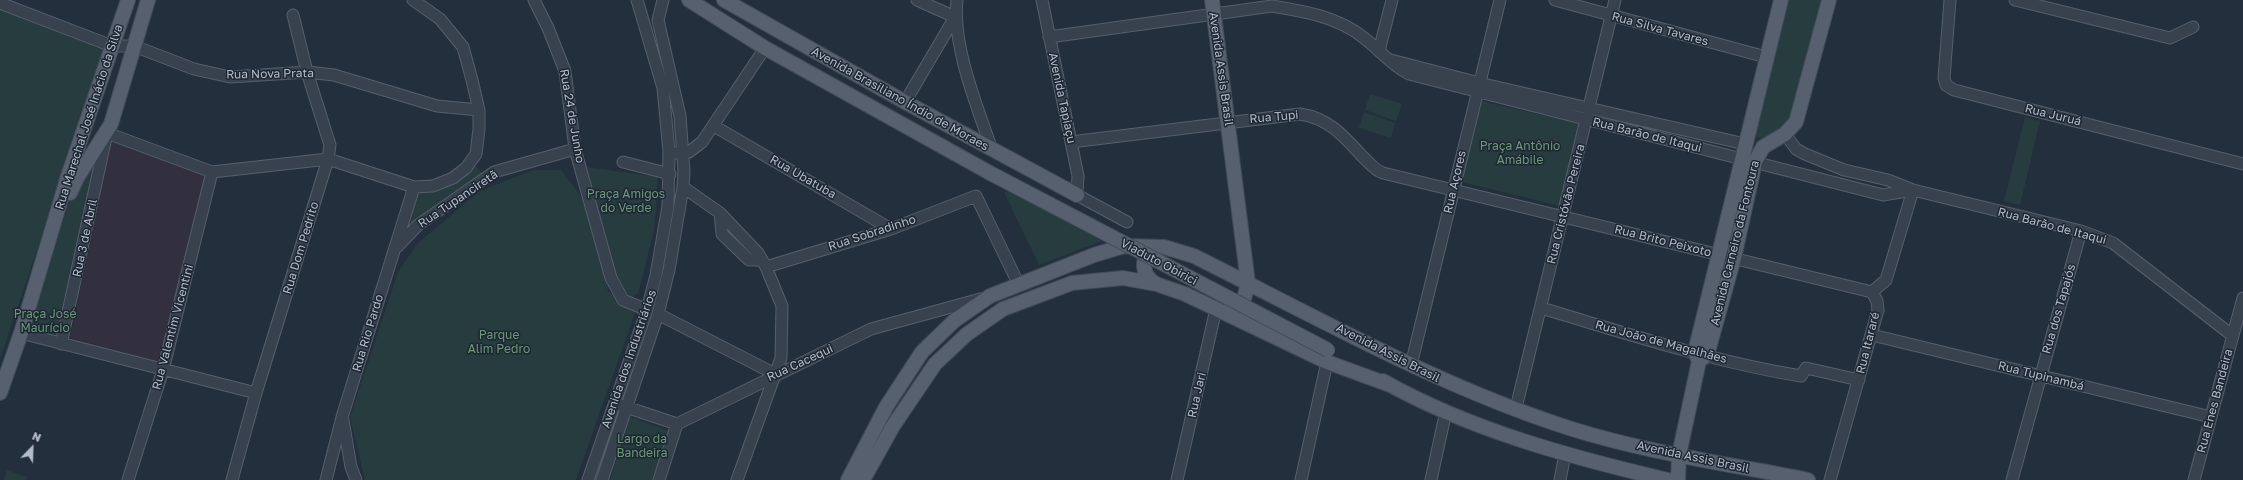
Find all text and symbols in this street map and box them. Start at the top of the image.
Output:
street label: Rua Silva Tavares [1610,9,1710,49]
street label: Avenida Assis Brasil [1206,11,1236,127]
street label: Rua Marechal José Inácio da Silva [52,23,126,211]
street label: Avenida Brasiliano Índio de Moraes [809,44,991,154]
street label: Avenida Tapiaçu [1045,51,1079,145]
street label: Rua Nova Prata [226,66,314,82]
street label: Rua 24 de Junho [557,68,587,164]
street label: Rua Juruá [2023,101,2083,129]
street label: Rua Tupi [1249,108,1299,126]
street label: Rua Barão de Itaqui [1591,114,1703,156]
park label: Praça Antônio Amábile [1480,139,1560,167]
street label: Rua Cristóvão Pereira [1544,142,1588,266]
street label: Rua Açores [1441,149,1469,215]
street label: Rua Ubatuba [767,152,839,202]
street label: Avenida Carneiro da Fontoura [1707,159,1763,327]
street label: Rua Tupanciretã [415,167,501,231]
park label: Praça Amigos do Verde [587,187,665,215]
street label: Rua 3 de Abril [70,198,100,278]
street label: Rua Dom Pedrito [280,200,322,296]
street label: Rua Barão de Itaqui [1996,205,2108,247]
street label: Rua Sobradinho [826,212,918,254]
street label: Rua Brito Peixoto [1613,222,1713,260]
street label: Viaduto Obirici [1118,236,1200,288]
street label: Rua dos Tapajós [2039,262,2079,356]
street label: Rua Valentim Vicentini [149,263,197,391]
street label: Avenida dos Industriários [599,288,659,430]
street label: Rua Rio Pardo [349,293,387,373]
park label: Praça José Maurício [14,307,76,335]
street label: Rua Itararé [1853,311,1883,375]
street label: Rua João de Magalhães [1594,317,1728,367]
street label: Avenida Assis Brasil [1334,321,1442,385]
park label: Parque Alim Pedro [468,328,530,356]
street label: Rua Cacequi [765,341,835,385]
street label: Rua Enes Bandeira [2194,347,2236,455]
street label: Rua Tupinambá [1997,358,2085,394]
street label: Rua Jari [1185,371,1209,419]
north arrow [12,428,52,468]
text: N [30,429,43,444]
park label: Largo da Bandeira [616,432,668,460]
street label: Avenida Assis Brasil [1635,438,1751,476]

